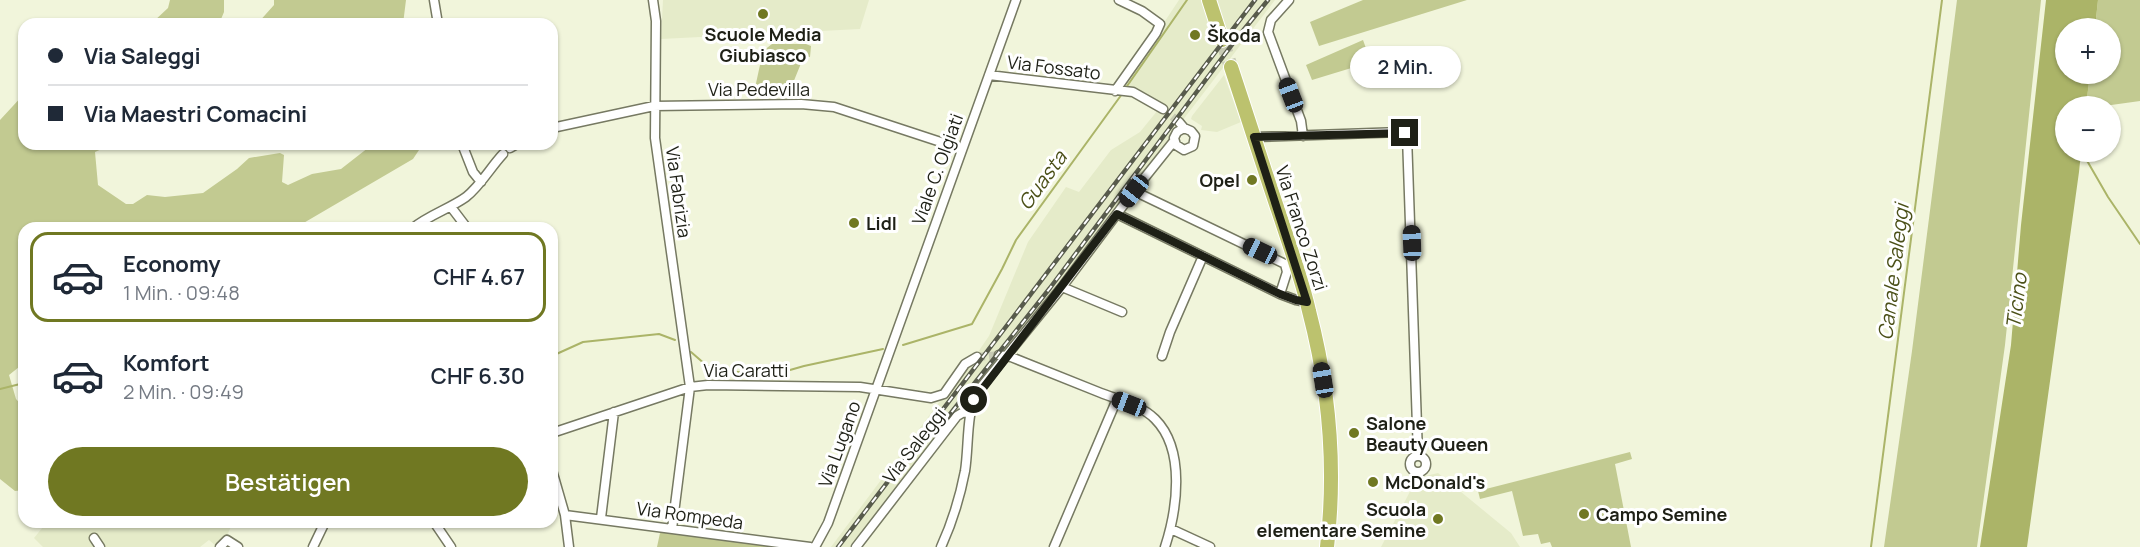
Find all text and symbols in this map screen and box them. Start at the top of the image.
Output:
marker: Scuole Media Giubiasco [756,7,770,21]
map controls [2055,18,2121,162]
button: + [2055,18,2121,84]
place label: Scuole Media Giubiasco [705,22,821,67]
place label: Škoda [1207,23,1261,47]
marker: Škoda [1188,28,1202,42]
text: Via Saleggi [84,41,201,71]
callout: 2 Min. [1350,46,1460,88]
street label: Via Fossato [1006,49,1102,85]
text: 2 Min. [1377,53,1434,80]
car [1276,75,1306,115]
street label: Via Pedevilla [708,77,810,101]
button: − [2055,96,2121,162]
text: Via Maestri Comacini [84,99,307,129]
street label: Viale C. Olgiati [906,110,968,228]
route end [1391,119,1418,146]
water label: Guasta [1011,144,1073,215]
street label: Via Fabrizia [661,145,697,239]
street label: Via Franco Zorzi [1271,162,1333,294]
place label: Opel [1200,168,1240,192]
car [1116,171,1152,211]
marker: Opel [1245,173,1259,187]
water label: Canale Saleggi [1871,200,1915,342]
place label: Lidl [866,211,897,235]
marker: Lidl [847,216,861,230]
car [1402,225,1422,261]
car [1240,235,1280,267]
text: Economy [123,249,221,279]
icon: car [51,250,105,304]
text: CHF 4.67 [433,262,525,292]
water label: Ticino [1999,271,2033,330]
text: 1 Min. · 09:48 [123,279,240,306]
text: Komfort [123,348,210,378]
icon: car [51,349,105,403]
street label: Via Caratti [704,358,788,382]
text: CHF 6.30 [431,361,525,391]
car [1311,361,1335,399]
text: 2 Min. · 09:49 [123,378,244,405]
route start [960,386,987,413]
car [1109,389,1149,419]
street label: Via Lugano [812,398,866,490]
street label: Via Saleggi [877,402,951,488]
place label: Salone Beauty Queen [1366,411,1488,456]
marker: Salone Beauty Queen [1347,426,1361,440]
button: Bestätigen [48,447,528,516]
place label: McDonald's [1385,470,1486,494]
marker: McDonald's [1366,475,1380,489]
street label: Via Rompeda [635,496,745,534]
place label: Scuola elementare Semine [1257,497,1426,542]
place label: Campo Semine [1596,502,1727,526]
marker: Campo Semine [1577,507,1591,521]
marker: Scuola elementare Semine [1431,512,1445,526]

